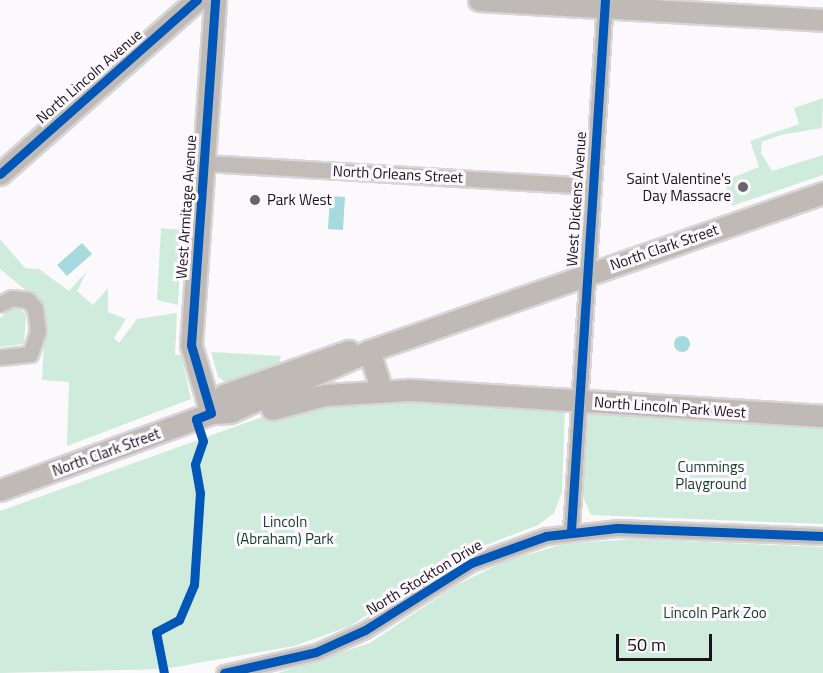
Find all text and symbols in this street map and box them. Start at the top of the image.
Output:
street label: North Lincoln Avenue [32,25,146,127]
street label: West Dickens Avenue [562,131,590,267]
street label: West Armitage Avenue [172,134,200,280]
street label: North Orleans Street [332,162,464,186]
place label: Saint Valentine's Day Massacre [627,169,731,204]
marker: Saint Valentine's Day Massacre [736,180,750,194]
place label: Park West [267,191,332,209]
marker: Park West [248,193,262,207]
street label: North Clark Street [608,220,720,274]
street label: North Lincoln Park West [593,393,747,421]
street label: North Clark Street [50,424,162,480]
park label: Cummings Playground [675,457,747,492]
park label: Lincoln (Abraham) Park [236,512,334,547]
street label: North Stockton Drive [363,535,485,619]
park label: Lincoln Park Zoo [663,604,767,622]
scale bar [619,622,715,660]
text: 50 m [627,631,666,658]

